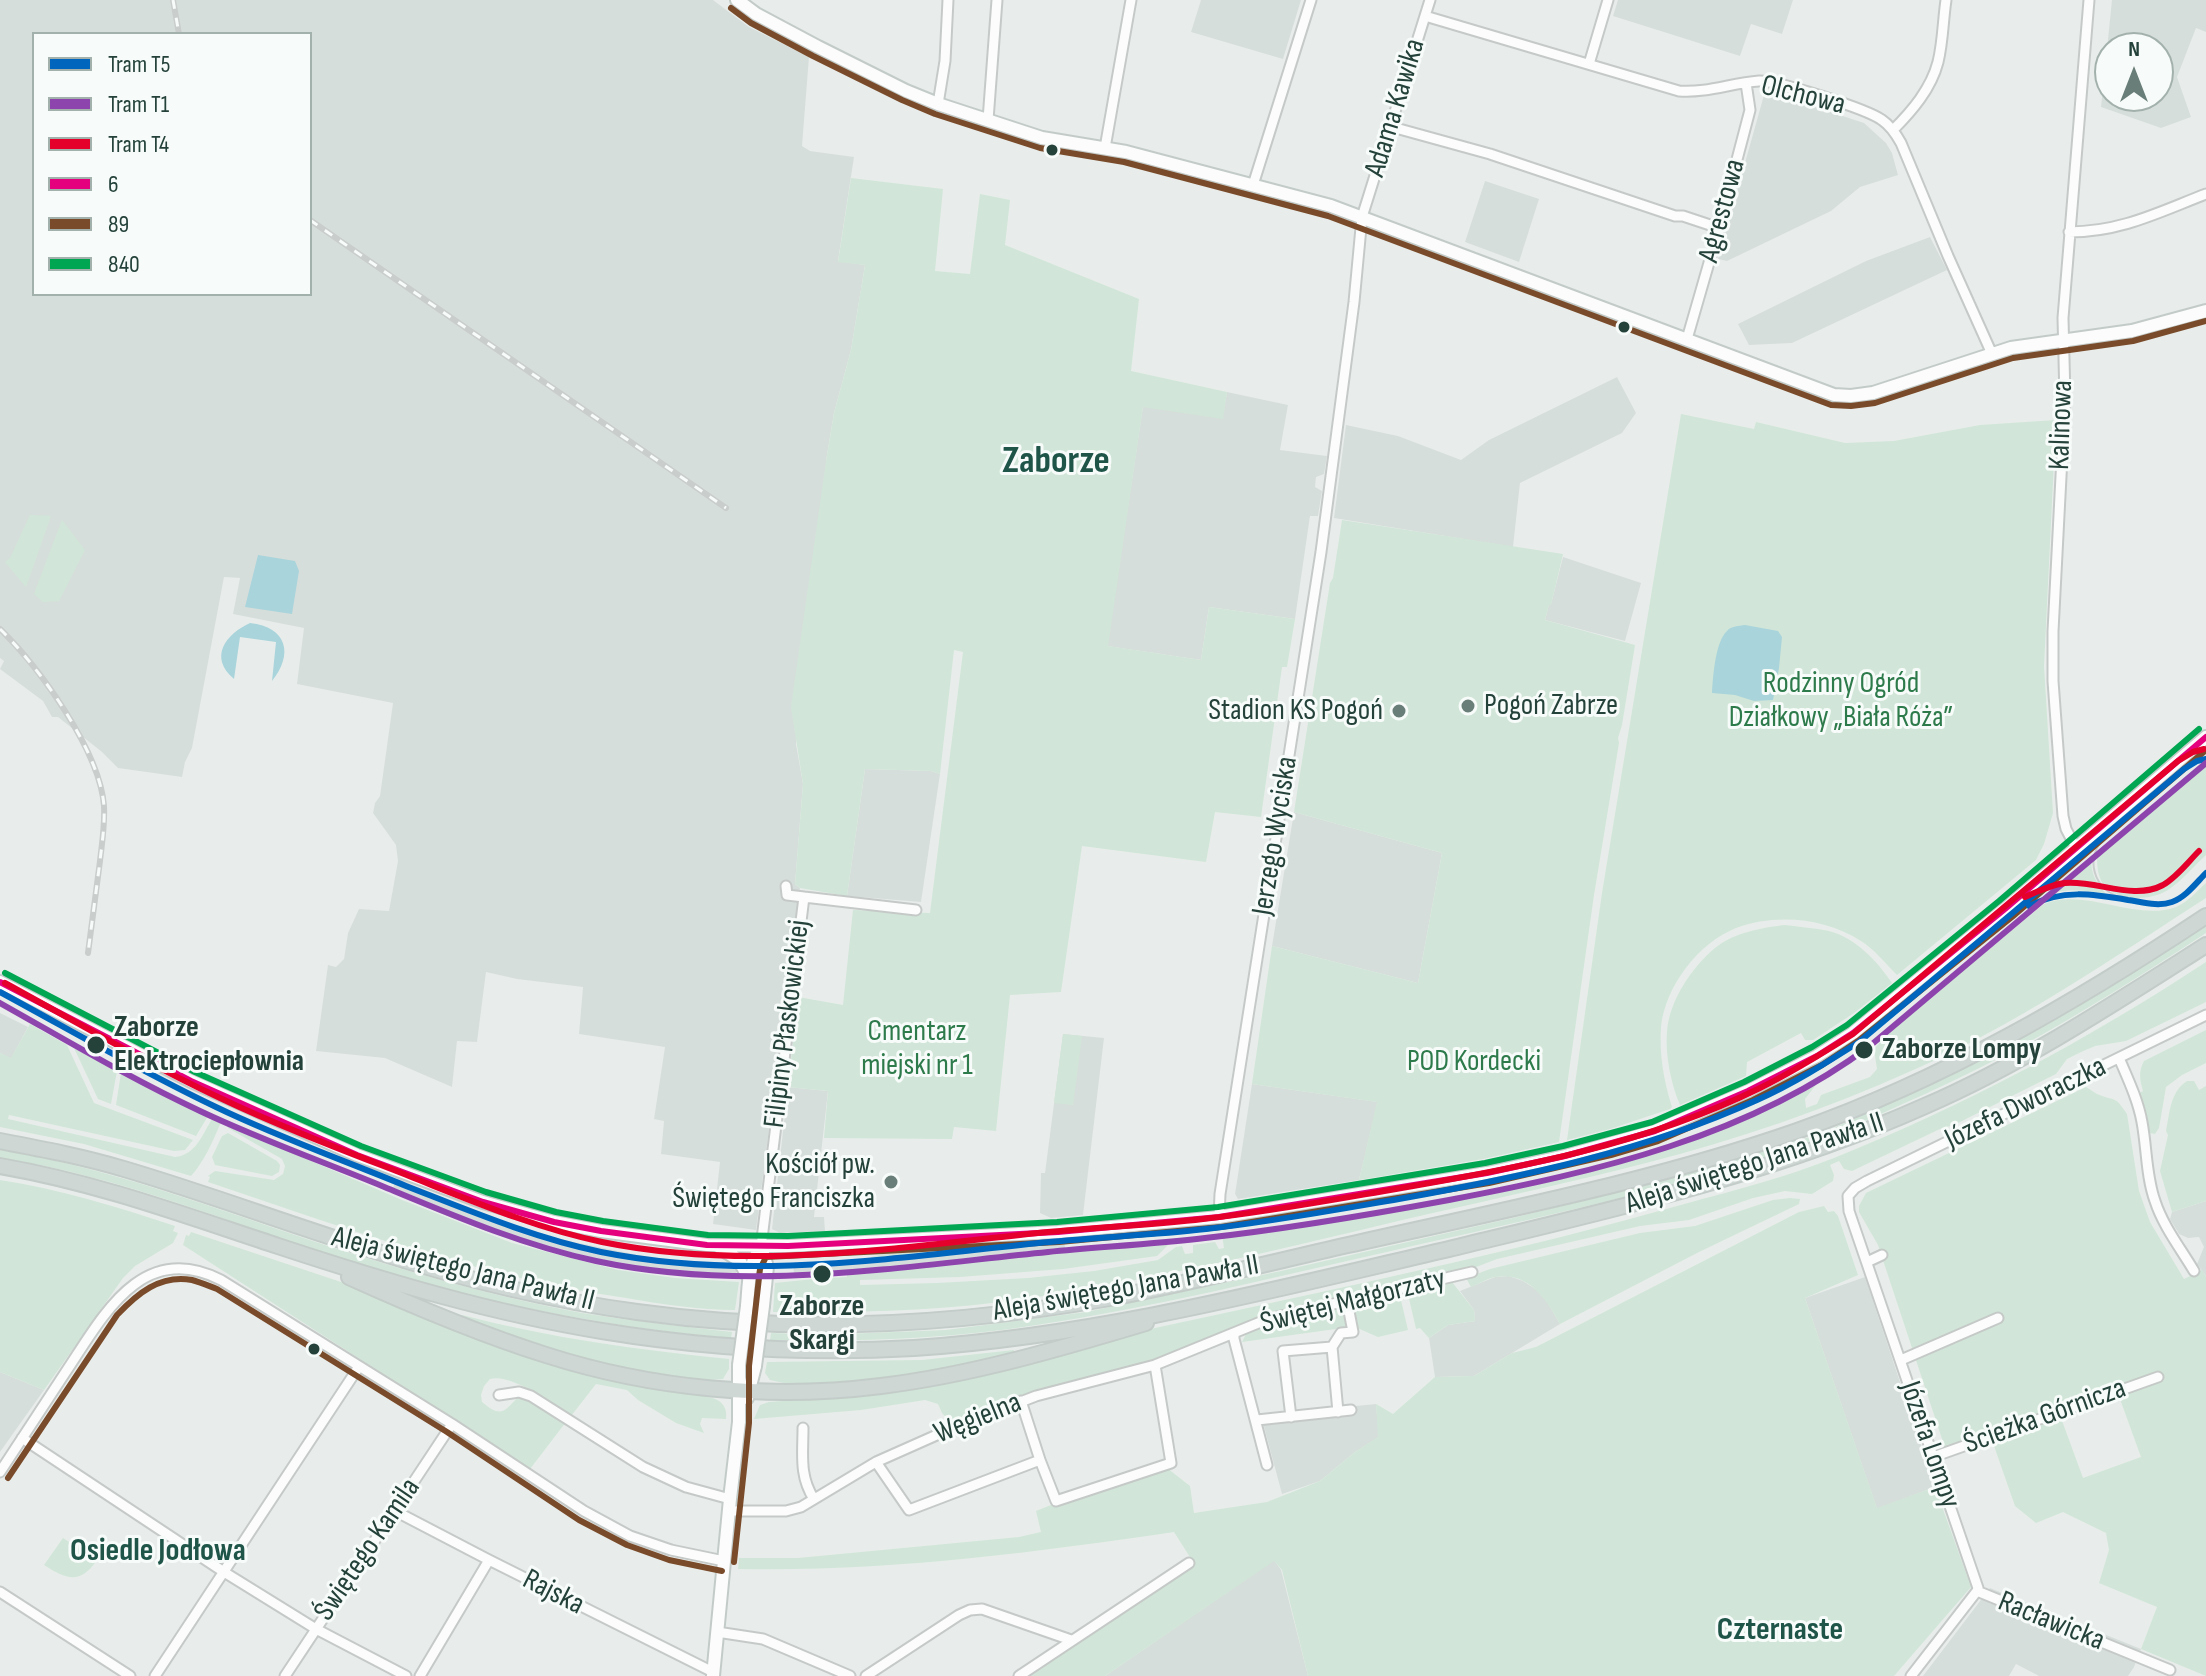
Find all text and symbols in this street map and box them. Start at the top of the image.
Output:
legend [32,32,312,296]
north arrow [2094,32,2174,112]
street label: Adama Kawika [1358,35,1434,181]
text: N [2128,36,2140,63]
text: Tram T5 [108,50,170,79]
street label: Olchowa [1757,68,1849,124]
text: Tram T1 [108,90,169,119]
text: Tram T4 [108,130,169,159]
unlabelled marker [1044,142,1060,158]
street label: Agrestowa [1692,155,1754,267]
text: 6 [108,170,119,199]
text: 89 [108,210,129,239]
text: 840 [108,250,140,279]
unlabelled marker [1616,319,1632,335]
street label: Kalinowa [2042,379,2082,471]
district label: Zaborze [1002,439,1110,485]
park label: Rodzinny Ogród Działkowy „Biała Róża” [1729,666,1953,736]
place label: Pogoń Zabrze [1484,688,1618,724]
place label: Stadion KS Pogoń [1208,693,1383,729]
marker: Pogoń Zabrze [1459,697,1477,715]
marker: Stadion KS Pogoń [1390,702,1408,720]
street label: Jerzego Wyciska [1246,754,1306,918]
street label: Filipiny Płaskowickiej [757,918,819,1130]
place label: Zaborze Elektrociepłownia [114,1010,304,1080]
park label: Cmentarz miejski nr 1 [861,1014,973,1084]
place label: Zaborze Lompy [1882,1032,2041,1068]
marker: Zaborze Elektrociepłownia [85,1034,107,1056]
marker: Zaborze Lompy [1853,1039,1875,1061]
park label: POD Kordecki [1407,1044,1541,1080]
street label: Józefa Dworaczka [1940,1050,2112,1158]
street label: Aleja świętego Jana Pawła II [1621,1105,1889,1223]
place label: Kościół pw. Świętego Franciszka [672,1147,875,1218]
marker: Kościół pw. Świętego Franciszka [882,1173,900,1191]
street label: Aleja świętego Jana Pawła II [328,1220,598,1320]
street label: Aleja świętego Jana Pawła II [990,1248,1262,1330]
street label: Świętej Małgorzaty [1257,1262,1449,1342]
marker: Zaborze Skargi [811,1263,833,1285]
place label: Zaborze Skargi [780,1289,864,1360]
unlabelled marker [306,1341,322,1357]
street label: Ścieżka Górnicza [1959,1371,2131,1463]
street label: Józefa Lompy [1891,1377,1967,1513]
street label: Węgielna [929,1385,1027,1453]
street label: Świętego Kamila [307,1472,429,1628]
district label: Osiedle Jodłowa [70,1533,246,1571]
street label: Rajska [516,1562,590,1624]
street label: Racławicka [1993,1584,2109,1660]
district label: Czternaste [1717,1612,1843,1650]

